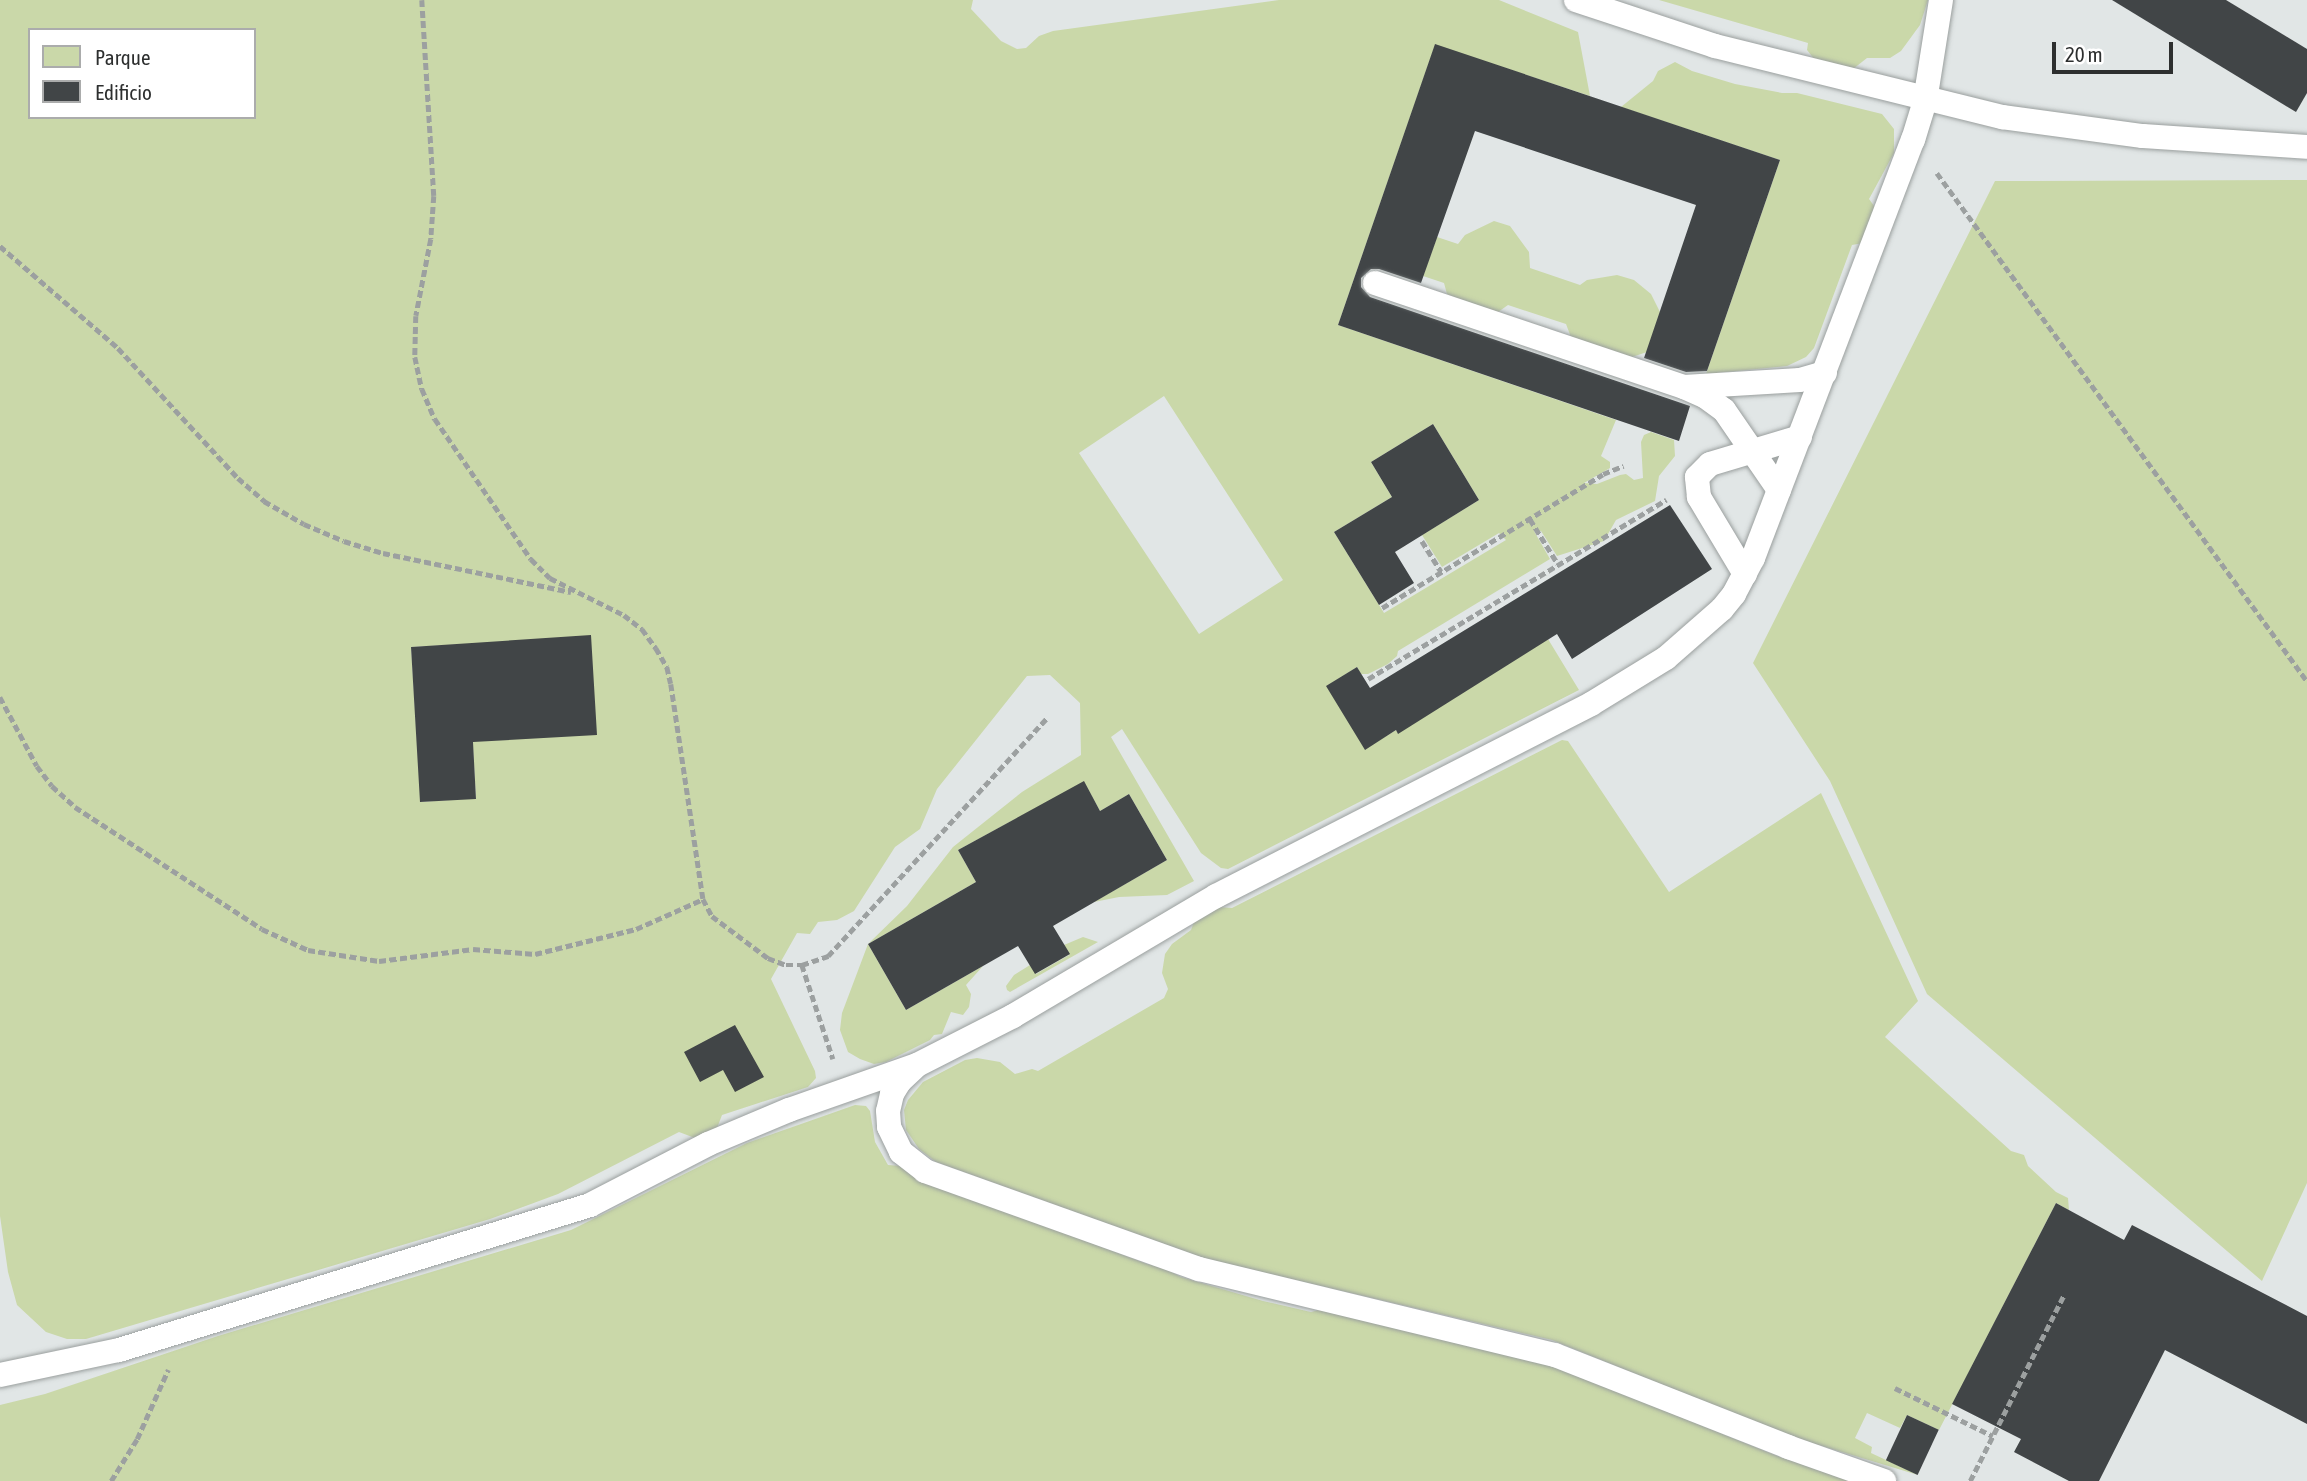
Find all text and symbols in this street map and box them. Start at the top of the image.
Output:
legend [28,28,256,119]
scale bar [2055,28,2176,72]
text: 20 m [2065,42,2103,66]
text: Parque [95,45,150,69]
text: Edificio [95,80,152,104]

